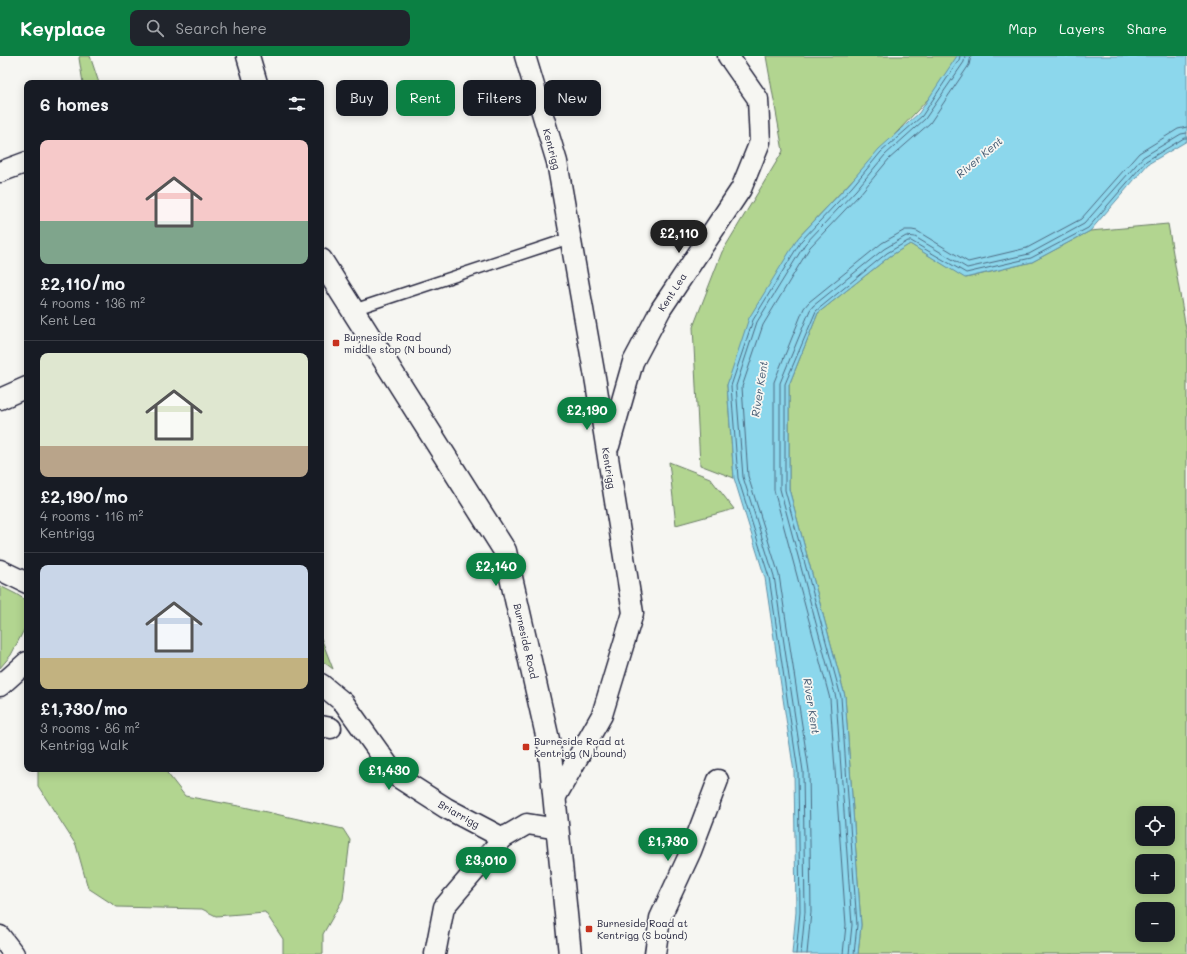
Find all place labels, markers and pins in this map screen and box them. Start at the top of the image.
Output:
pin: £2,110 [646,220,712,254]
place label: Burneside Road middle stop (N bound) [344,330,451,356]
marker: Burneside Road middle stop (N bound) [331,338,341,348]
pin: £2,190 [554,397,620,431]
pin: £2,140 [463,553,529,587]
place label: Burneside Road at Kentrigg (N bound) [534,734,626,760]
marker: Burneside Road at Kentrigg (N bound) [521,742,531,752]
pin: £1,430 [356,757,422,791]
pin: £1,730 [635,828,701,862]
pin: £3,010 [453,847,519,881]
place label: Burneside Road at Kentrigg (S bound) [597,916,688,942]
marker: Burneside Road at Kentrigg (S bound) [584,924,594,934]

